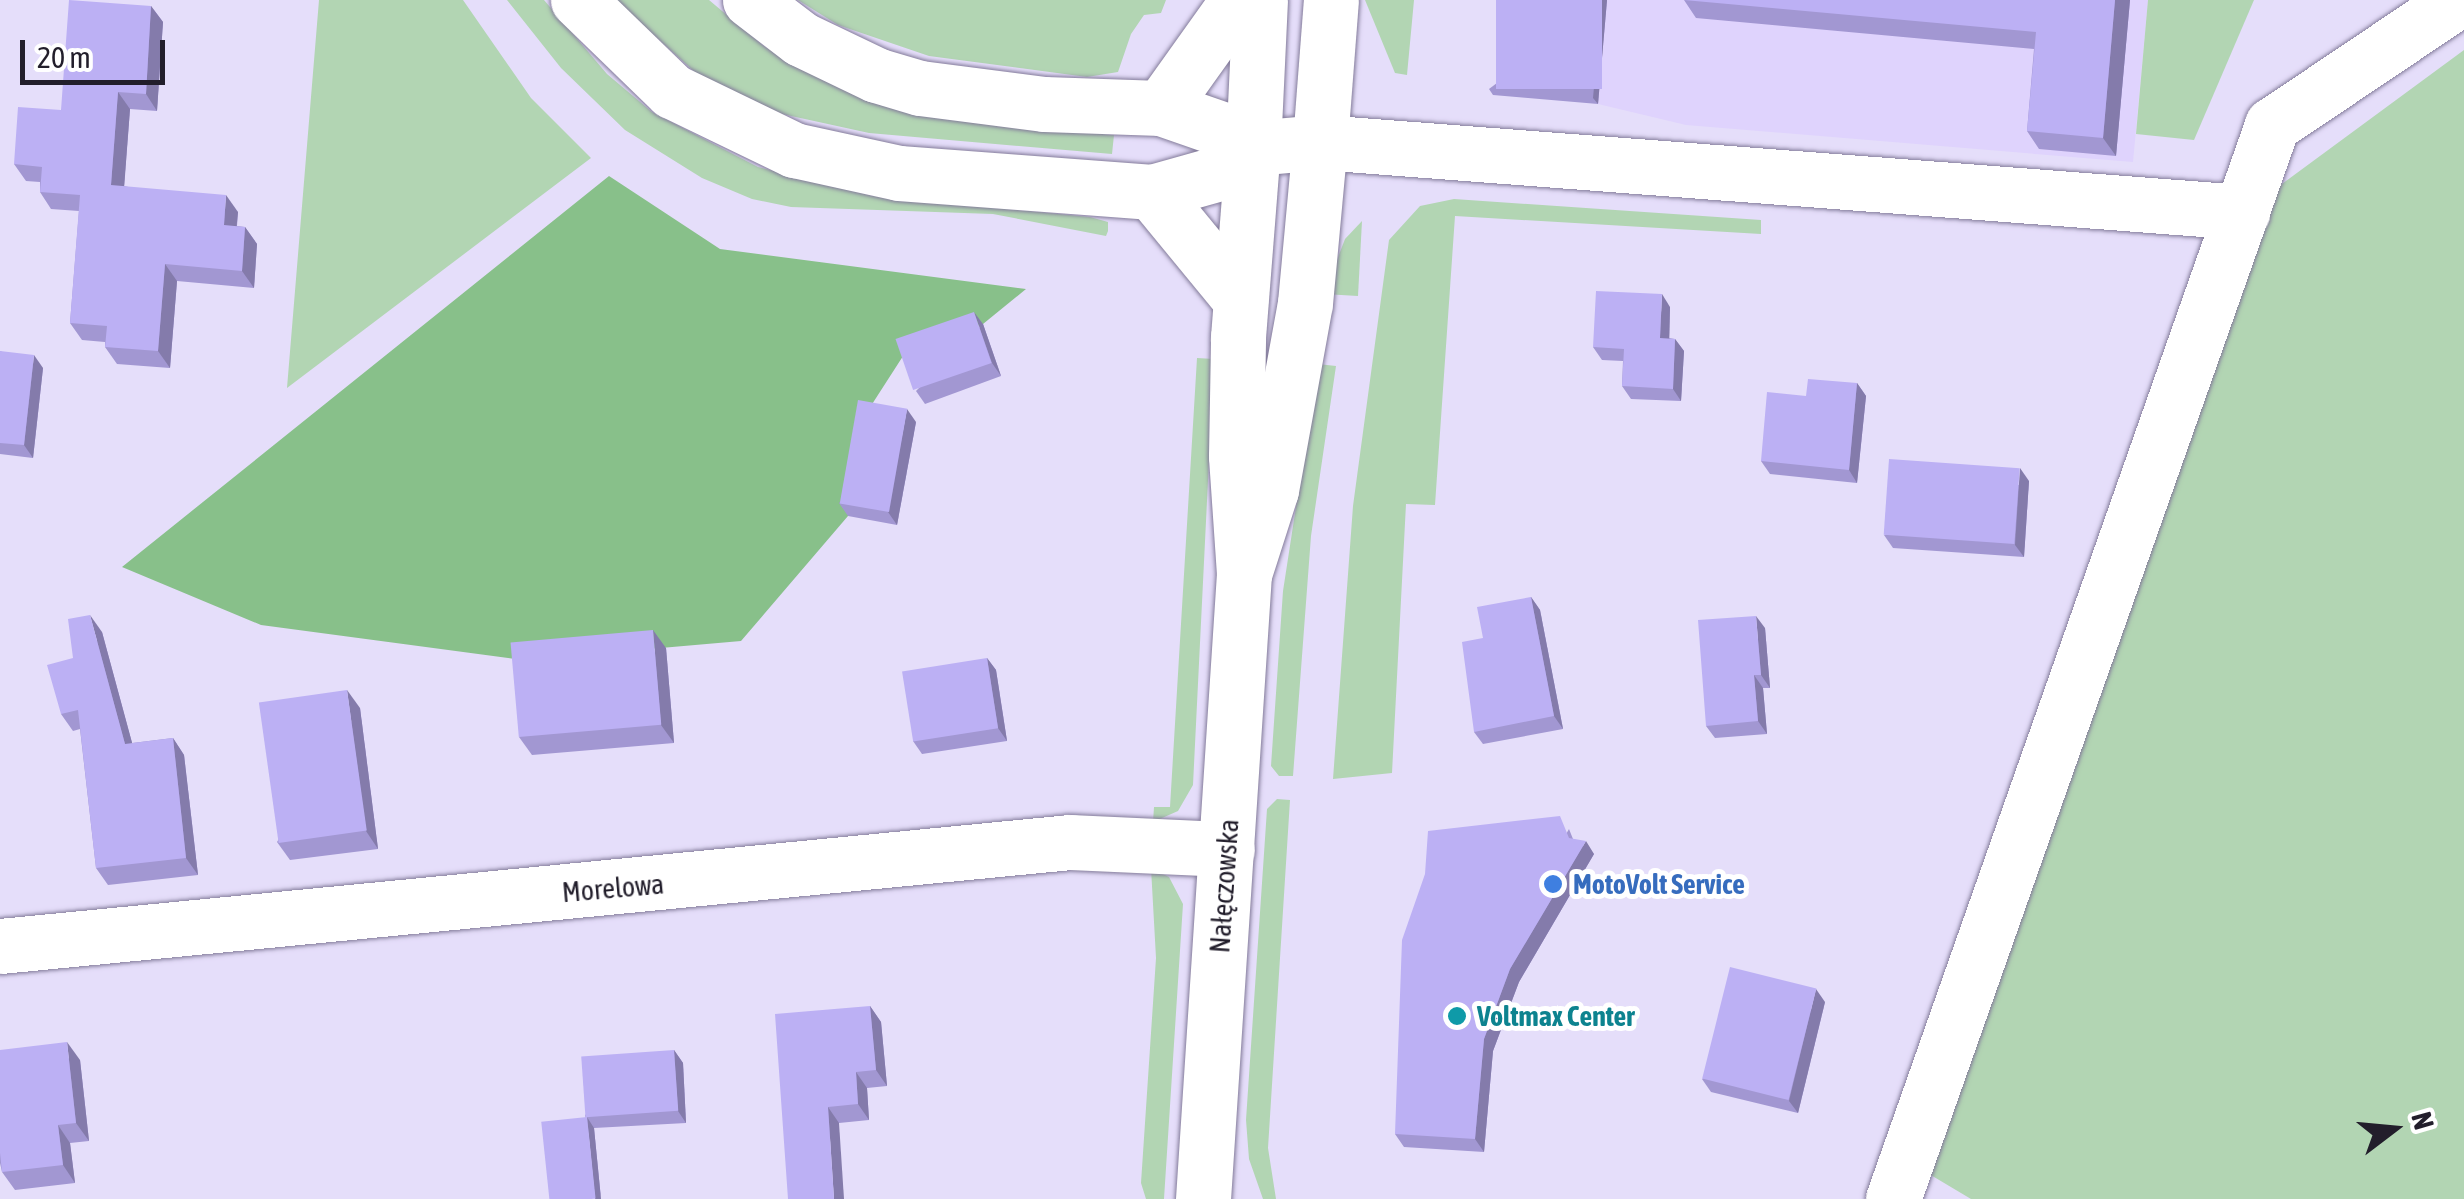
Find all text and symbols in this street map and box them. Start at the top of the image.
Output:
scale bar [25,20,170,82]
text: 20 m [37,40,91,74]
street label: Nałęczowska [1203,818,1245,954]
street label: Morelowa [561,867,665,909]
place label: MotoVolt Service [1573,867,1745,901]
marker: MotoVolt Service [1542,873,1564,895]
place label: Voltmax Center [1477,999,1634,1033]
marker: Voltmax Center [1446,1005,1468,1027]
north arrow [2344,1079,2444,1179]
text: N [2405,1108,2440,1133]

